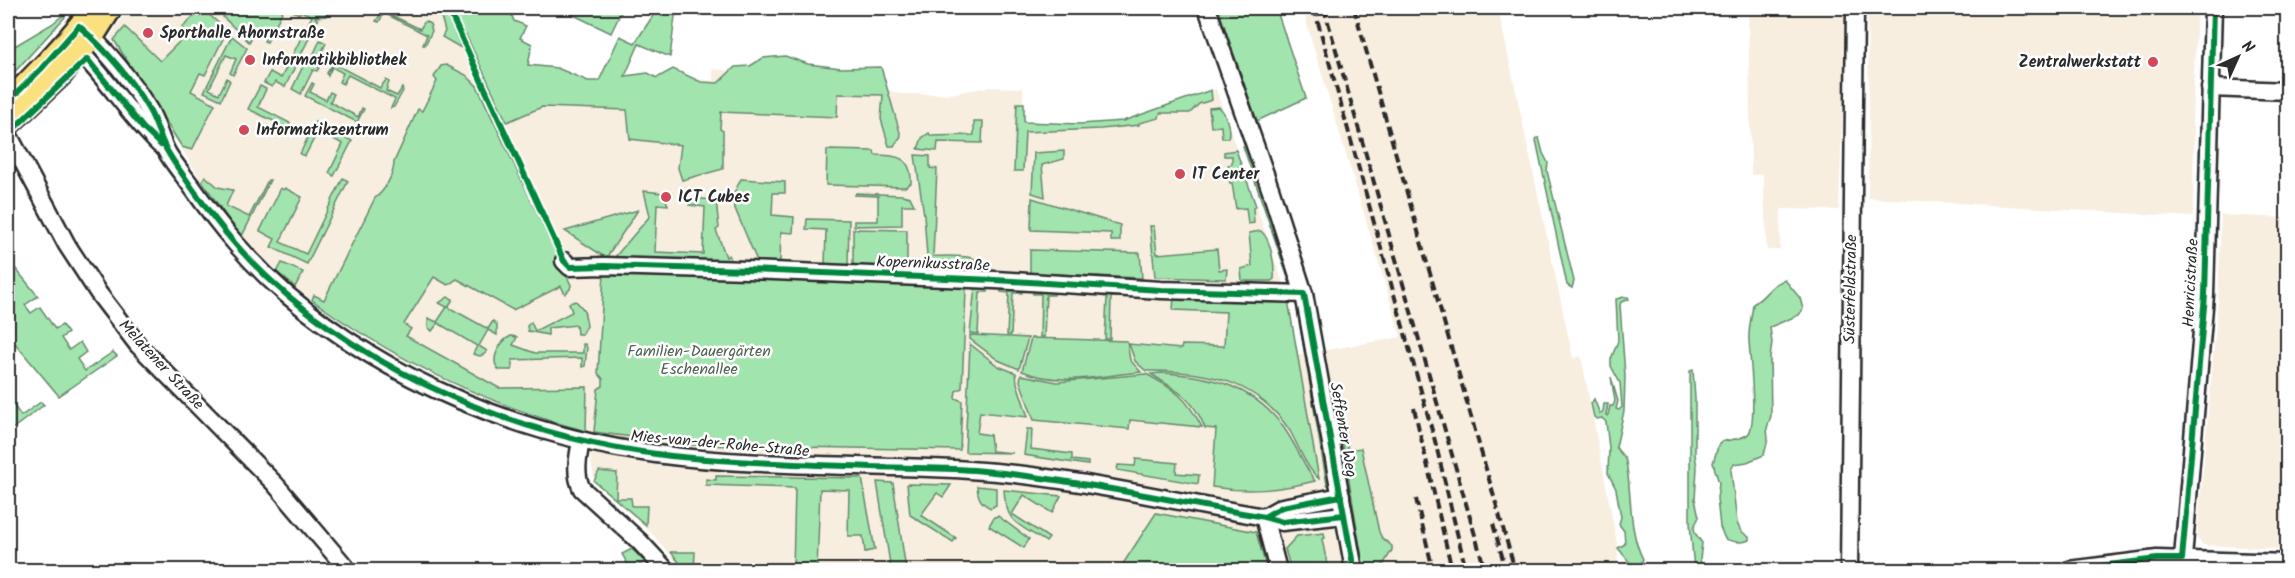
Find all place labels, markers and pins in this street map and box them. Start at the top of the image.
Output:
place label: Sporthalle Ahornstraße [160,21,325,46]
marker: Sporthalle Ahornstraße [141,26,155,40]
place label: Informatikbibliothek [262,48,407,73]
place label: Zentralwerkstatt [2018,50,2142,75]
marker: Informatikbibliothek [243,53,257,67]
marker: Zentralwerkstatt [2146,55,2160,69]
place label: Informatikzentrum [256,118,389,143]
marker: Informatikzentrum [237,123,251,137]
place label: IT Center [1192,162,1260,187]
marker: IT Center [1173,167,1187,181]
place label: ICT Cubes [678,185,750,210]
marker: ICT Cubes [659,190,673,204]

